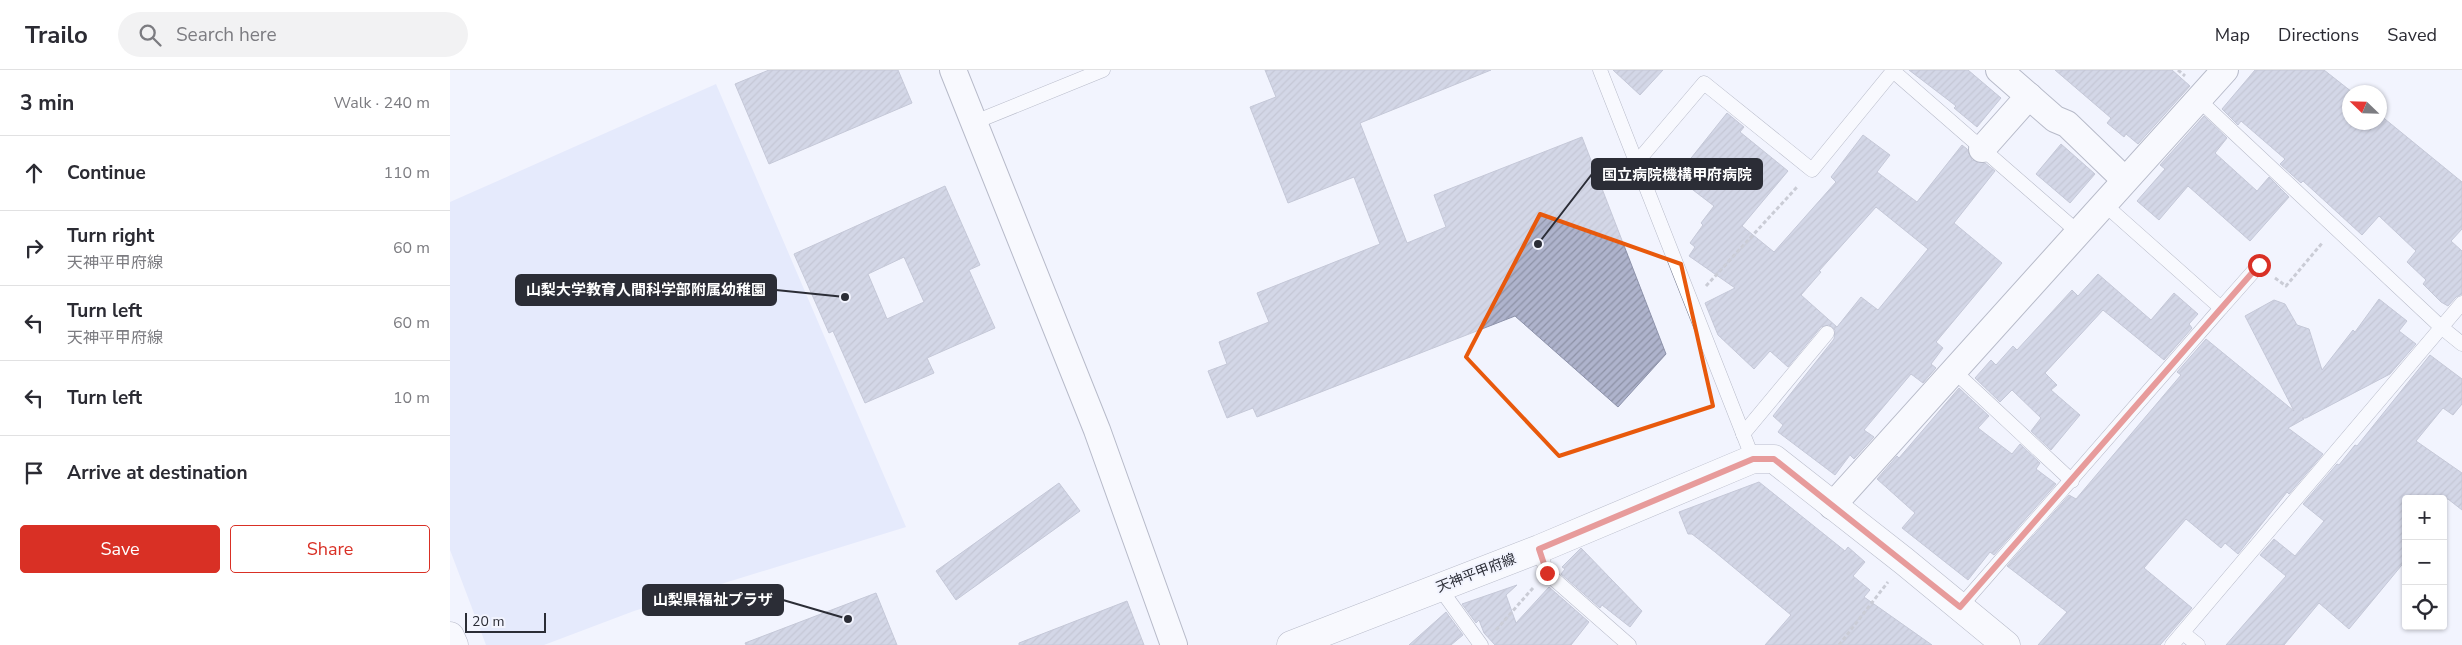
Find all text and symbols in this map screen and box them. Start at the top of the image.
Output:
search box [118,12,468,57]
text: Trailo [25,19,88,51]
icon: search [136,21,164,49]
text: Search here [176,22,277,48]
text: Map [2215,23,2250,47]
text: Directions [2278,23,2359,47]
text: Saved [2387,23,2437,47]
north arrow [2342,85,2387,130]
text: 3 min [20,89,74,117]
text: Walk · 240 m [334,92,430,114]
icon: ahead [20,159,48,187]
callout: 国立病院機構甲府病院 [1592,159,1762,189]
text: Continue [67,160,146,186]
text: 110 m [383,162,430,184]
text: 国立病院機構甲府病院 [1602,165,1752,185]
text: Turn right [67,223,154,249]
icon: right [20,234,48,262]
text: 60 m [393,237,430,259]
text: 天神平甲府線 [67,252,163,274]
route start [2248,254,2271,277]
callout: 山梨大学教育人間科学部附属幼稚園 [516,275,776,305]
text: 山梨大学教育人間科学部附属幼稚園 [526,280,766,300]
text: Turn left [67,298,142,324]
icon: left [20,309,48,337]
text: 60 m [393,312,430,334]
text: 天神平甲府線 [67,327,163,349]
icon: left [20,384,48,412]
text: Turn left [67,385,142,411]
text: 10 m [393,387,430,409]
icon: arrive [20,459,48,487]
text: Arrive at destination [67,460,248,486]
map controls [2402,495,2447,630]
button: + [2402,495,2447,540]
button: Save [20,525,220,573]
button: Share [230,525,430,573]
button: − [2402,540,2447,585]
street label: 天神平甲府線 [1433,549,1519,597]
route end [1536,562,1559,585]
callout: 山梨県福祉プラザ [643,585,783,615]
button: locate [2402,585,2447,630]
text: 山梨県福祉プラザ [653,590,773,610]
scale bar [465,610,546,633]
text: 20 m [472,612,504,631]

